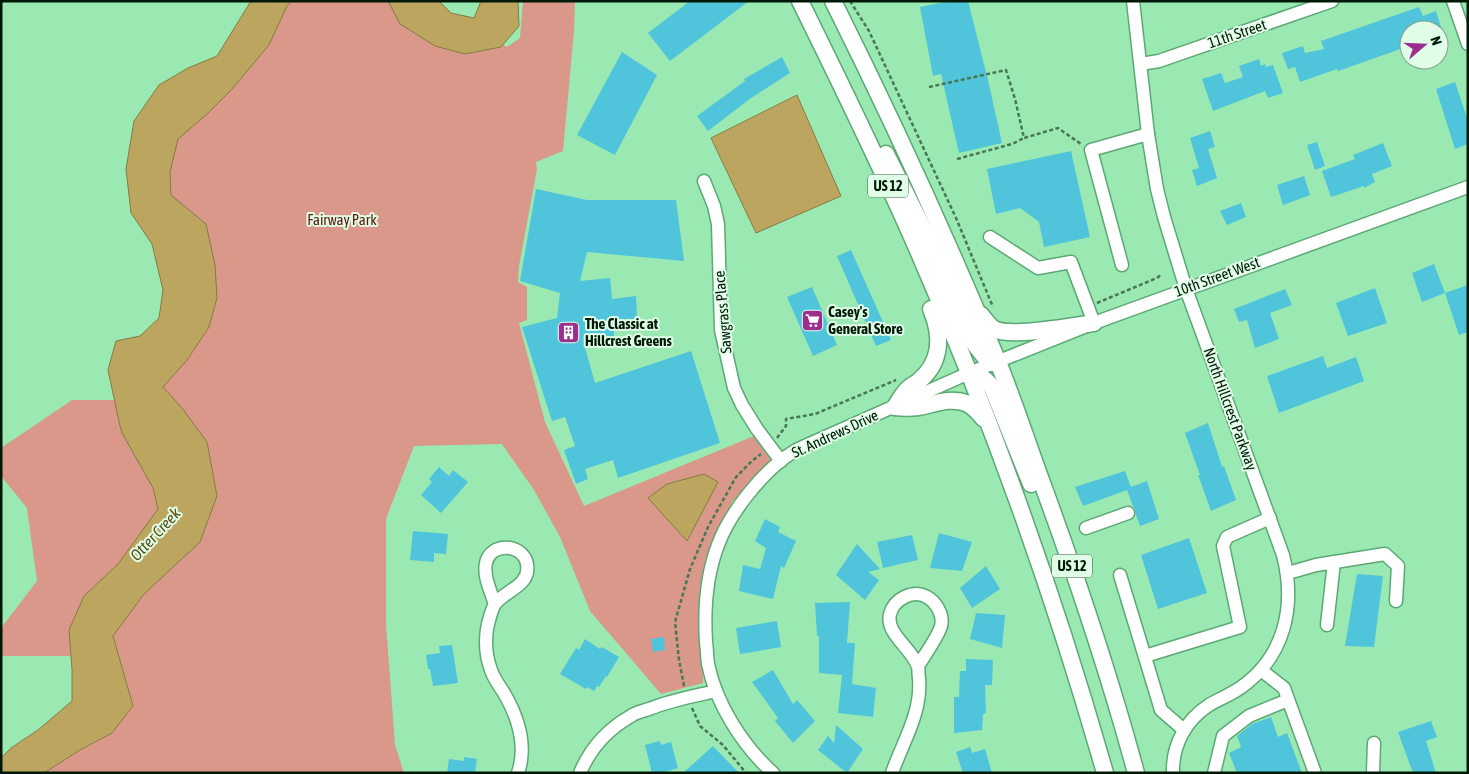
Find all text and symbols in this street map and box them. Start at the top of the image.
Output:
street label: 11th Street [1205,16,1268,51]
north arrow [1399,20,1449,70]
text: N [1427,34,1445,47]
road number: US 12 [868,175,908,198]
park label: Fairway Park [307,211,377,228]
street label: 10th Street West [1172,253,1262,300]
street label: Sawgrass Place [710,270,735,354]
place label: Casey's General Store [828,303,903,337]
supermarket icon: Casey's General Store [800,309,824,333]
place label: The Classic at Hillcrest Greens [585,315,673,349]
building icon: The Classic at Hillcrest Greens [557,321,581,345]
street label: North Hillcrest Parkway [1200,345,1261,472]
street label: St. Andrews Drive [789,406,881,461]
water label: Otter Creek [126,503,184,564]
road number: US 12 [1052,554,1092,578]

